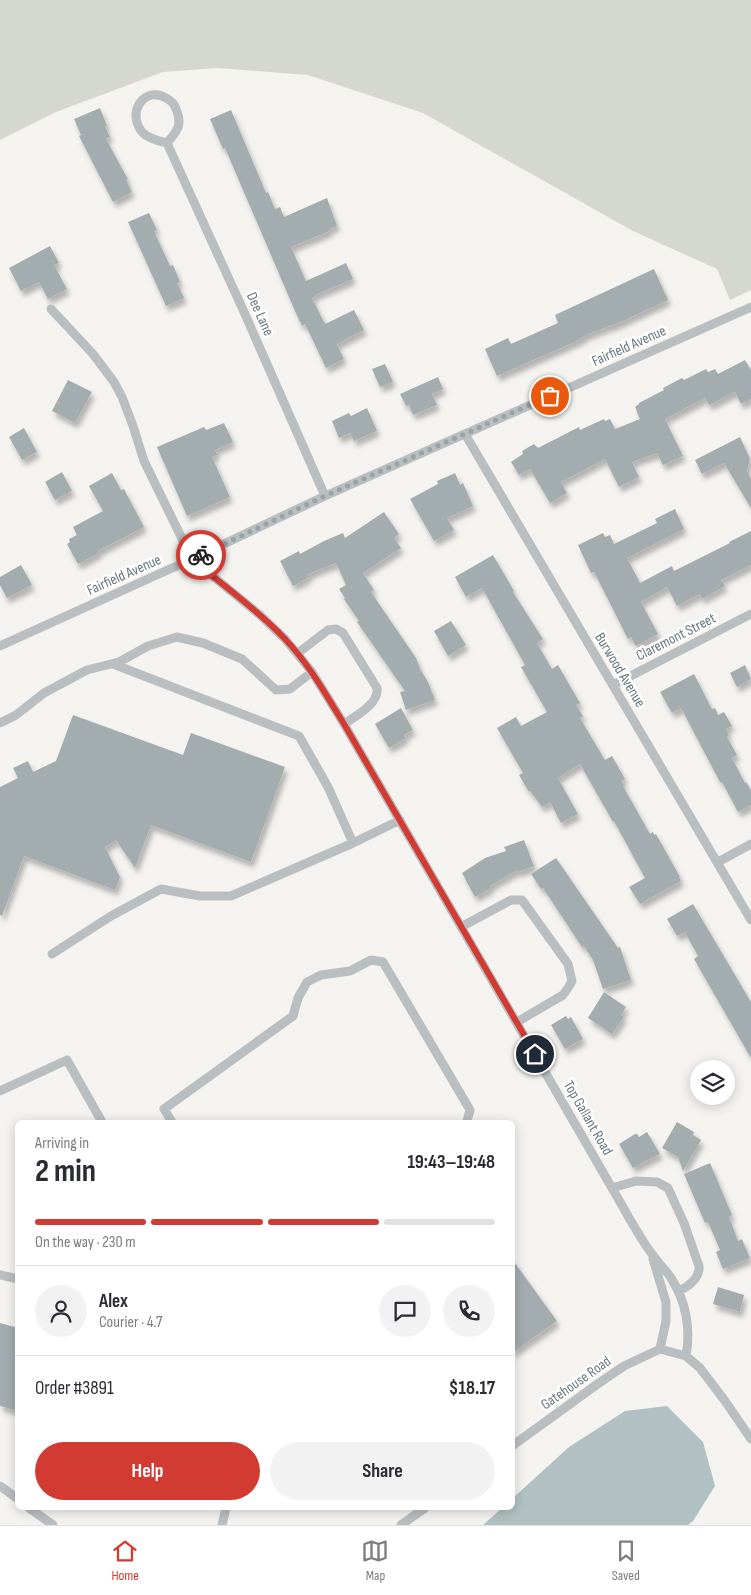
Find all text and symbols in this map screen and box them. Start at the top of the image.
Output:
street label: Dee Lane [242,289,278,339]
street label: Fairfield Avenue [589,321,669,371]
pin [529,375,571,417]
icon: bag [536,382,564,410]
courier [176,530,226,580]
icon: bike [187,541,215,569]
street label: Fairfield Avenue [84,550,164,600]
street label: Claremont Street [633,609,719,665]
street label: Burwood Avenue [590,629,650,711]
pin [514,1033,556,1075]
icon: home [521,1040,549,1068]
map controls [690,1060,735,1105]
button: layers [690,1060,735,1105]
street label: Top Gallant Road [559,1077,617,1159]
text: Arriving in [35,1134,89,1153]
text: 19:43–19:48 [407,1151,495,1174]
text: 2 min [35,1152,96,1191]
text: On the way · 230 m [35,1233,135,1252]
button: person [35,1285,87,1337]
button: chat [379,1285,431,1337]
button: phone [443,1285,495,1337]
text: Alex [99,1290,128,1313]
text: Courier · 4.7 [99,1313,162,1332]
street label: Gatehouse Road [537,1352,615,1414]
text: Order #3891 [35,1377,114,1400]
text: $18.17 [449,1377,495,1400]
button: Help [35,1442,260,1500]
button: Share [270,1442,495,1500]
tab: Home [111,1537,139,1584]
tab: Map [361,1537,389,1584]
tab: Saved [612,1537,640,1584]

